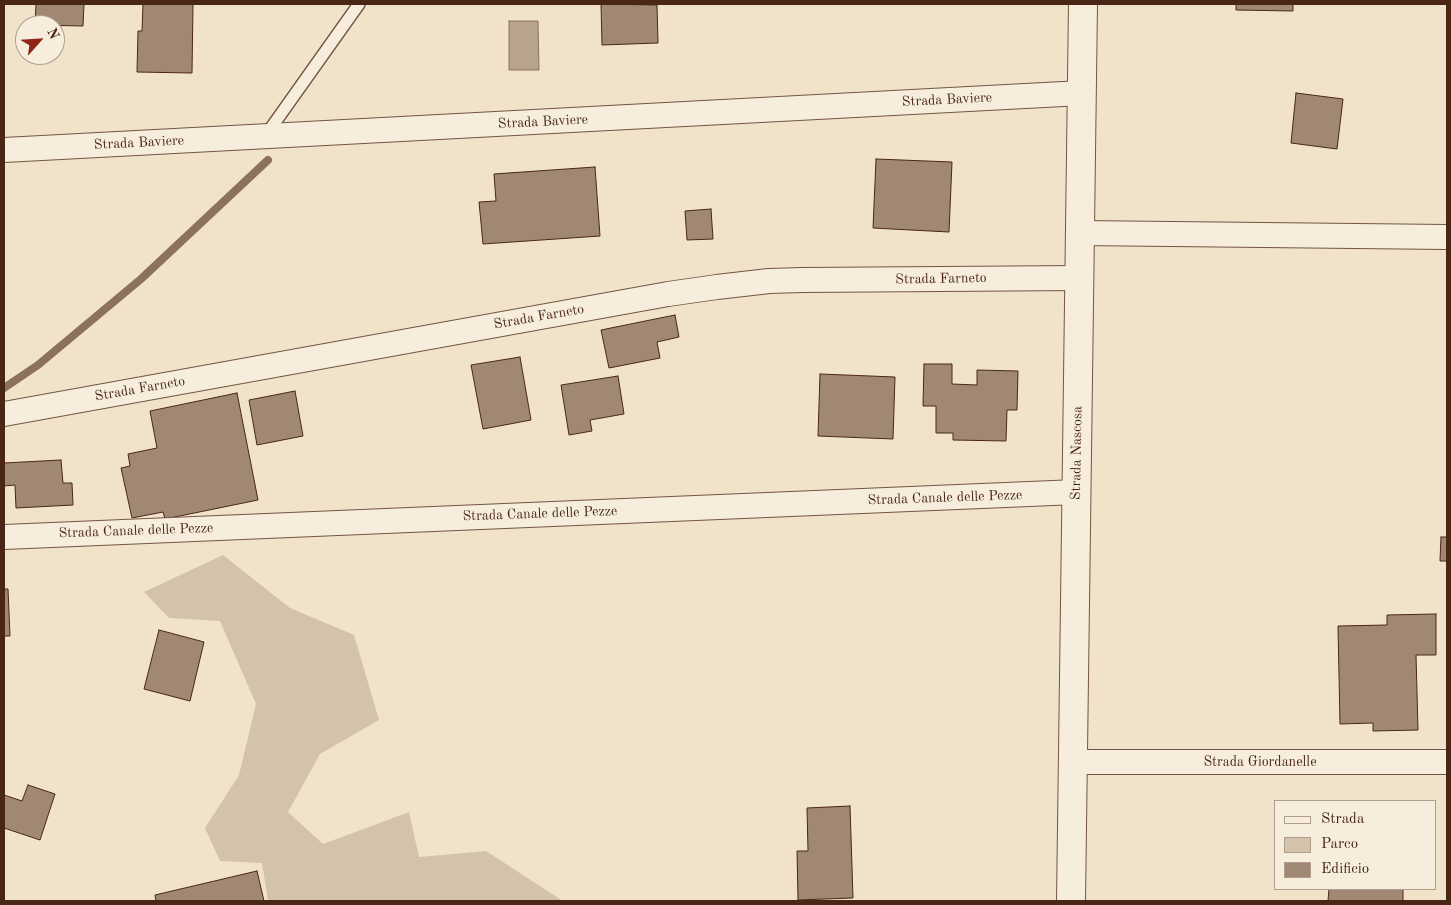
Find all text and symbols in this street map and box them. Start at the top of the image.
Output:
north arrow [15,15,65,65]
text: N [44,26,61,42]
street label: Strada Baviere [901,89,993,111]
street label: Strada Baviere [497,111,589,133]
street label: Strada Baviere [93,132,185,154]
street label: Strada Farneto [895,270,987,288]
street label: Strada Farneto [493,301,585,333]
street label: Strada Farneto [94,373,186,405]
street label: Strada Nascosa [1068,406,1086,500]
street label: Strada Canale delle Pezze [867,487,1023,509]
street label: Strada Canale delle Pezze [462,503,618,525]
street label: Strada Canale delle Pezze [58,520,214,542]
street label: Strada Giordanelle [1203,754,1317,770]
legend [1274,800,1436,890]
text: Strada [1321,812,1364,827]
text: Parco [1321,837,1358,852]
text: Edificio [1321,862,1369,877]

